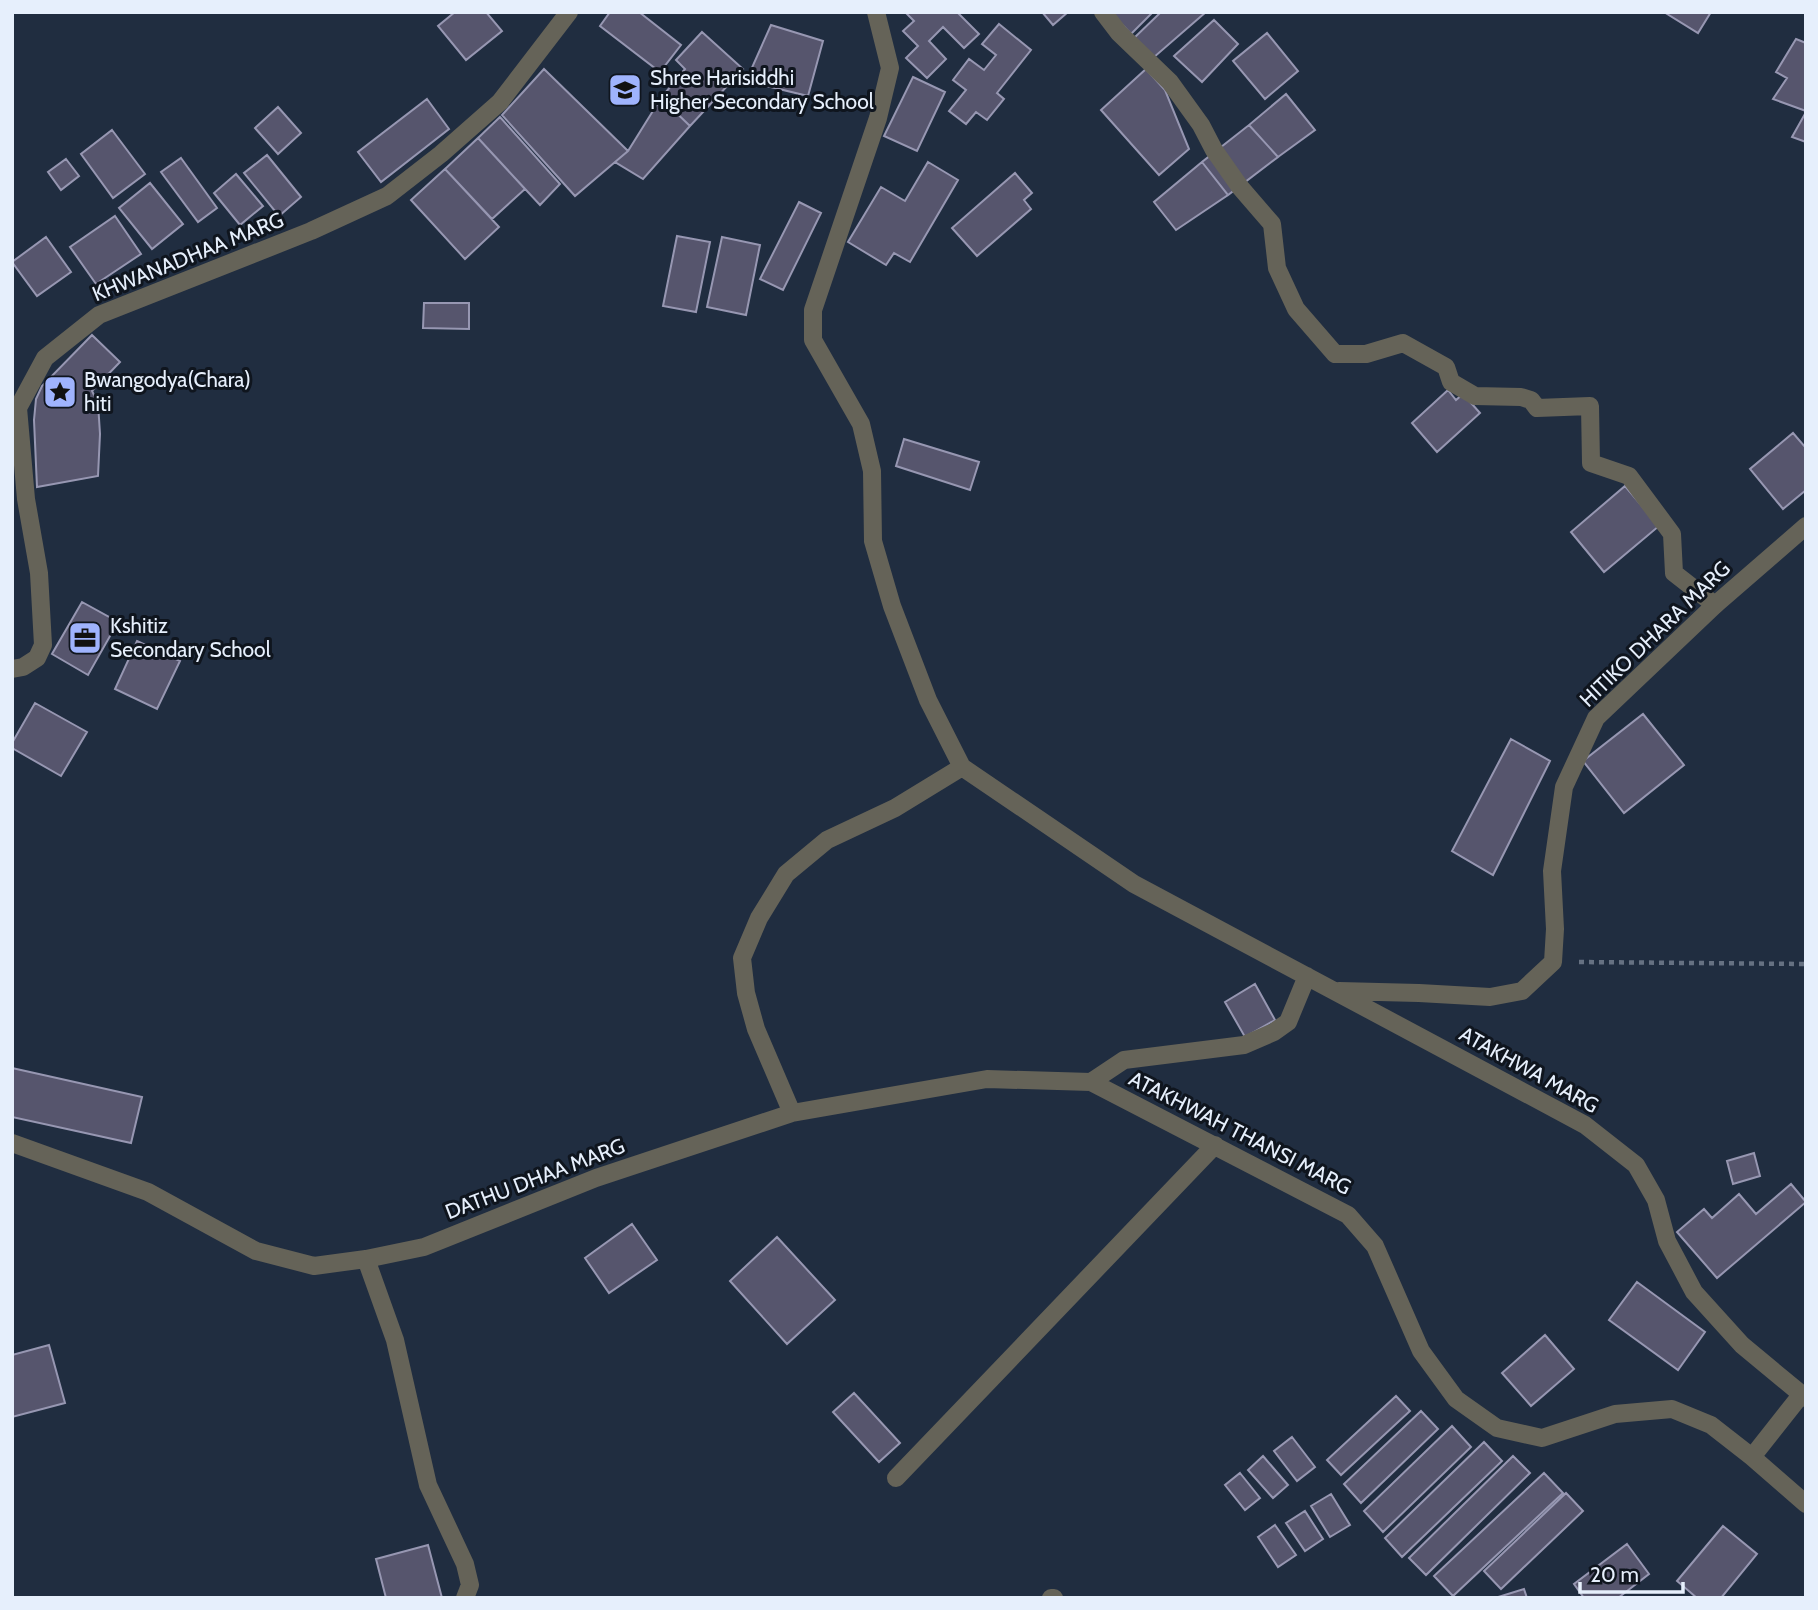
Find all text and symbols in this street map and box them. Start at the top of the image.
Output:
place label: Shree Harisiddhi Higher Secondary School [650,65,874,114]
school or university icon: Shree Harisiddhi Higher Secondary School [606,71,644,109]
street label: KHWANADHAA MARG [89,207,287,306]
place label: Bwangodya(Chara) hiti [84,367,251,416]
place icon: Bwangodya(Chara) hiti [41,373,79,411]
street label: HITIKO DHARA MARG [1574,556,1735,712]
place label: Kshitiz Secondary School [110,613,271,662]
office icon: Kshitiz Secondary School [66,619,104,657]
street label: ATAKHWA MARG [1455,1021,1603,1118]
street label: ATAKHWAH THANSI MARG [1125,1066,1355,1200]
street label: DATHU DHAA MARG [442,1133,628,1224]
scale bar [1580,1550,1683,1594]
text: 20 m [1590,1562,1639,1587]

